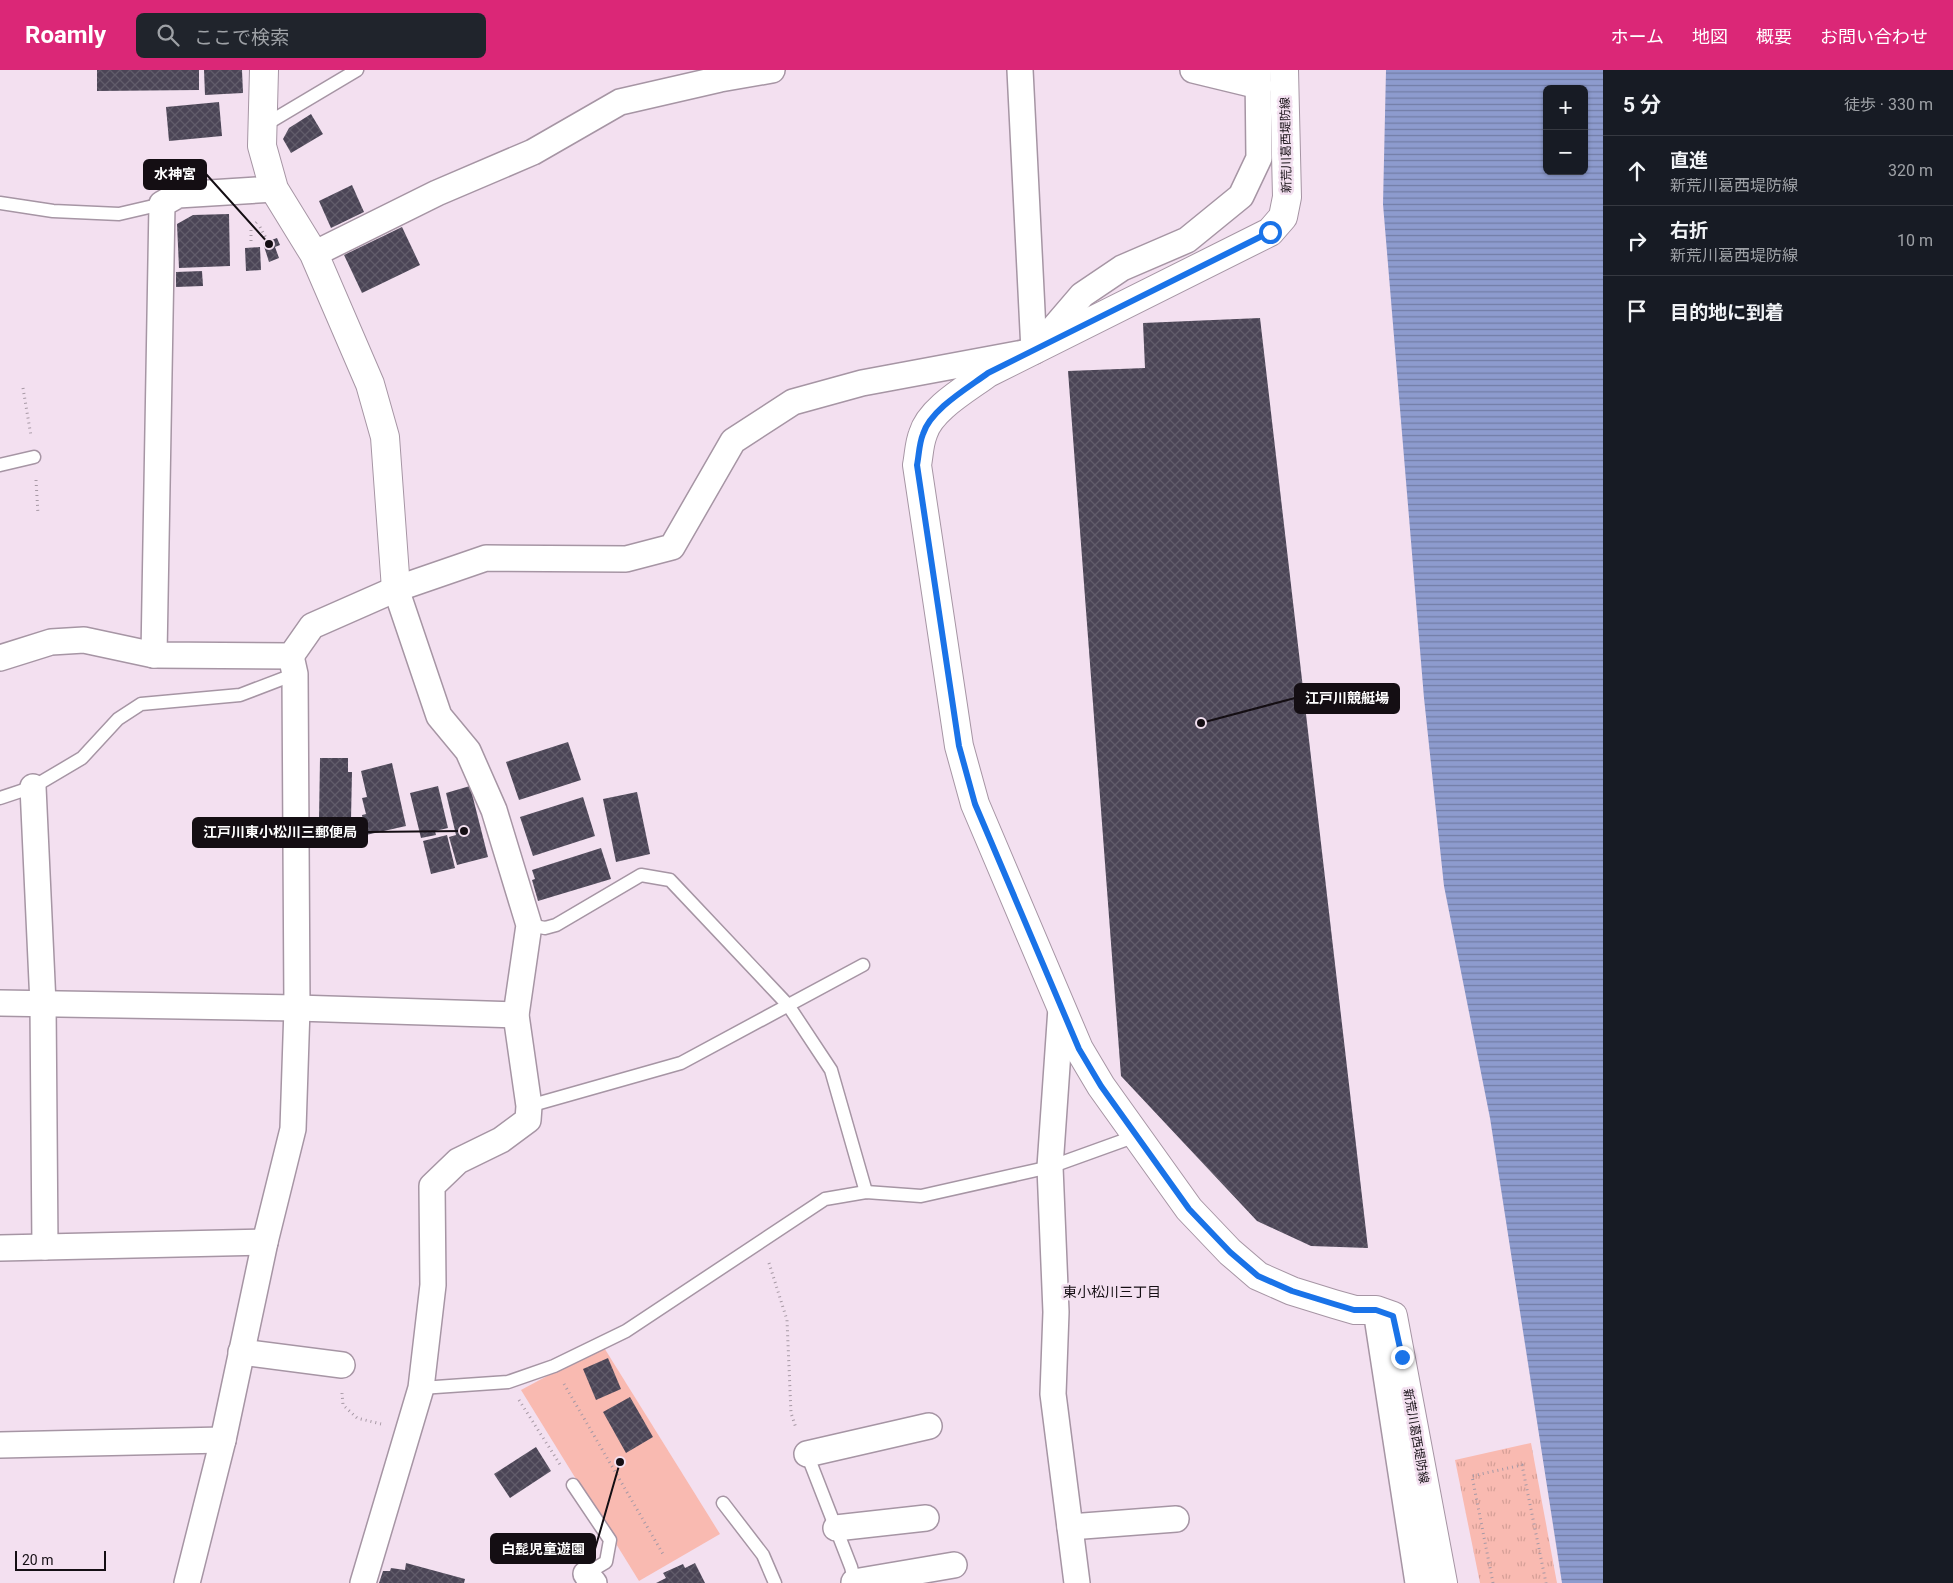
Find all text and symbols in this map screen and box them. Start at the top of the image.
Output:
search box [136,13,486,58]
text: Roamly [25,21,106,49]
icon: search [154,21,182,49]
text: ここで検索 [194,26,289,49]
text: ホーム [1611,26,1664,47]
text: 地図 [1692,26,1728,47]
text: 概要 [1756,26,1792,47]
text: お問い合わせ [1820,26,1928,47]
map controls [1543,85,1588,175]
button: + [1543,85,1588,130]
text: 5 分 [1623,93,1661,117]
text: 徒歩 · 330 m [1844,95,1933,114]
street label: 新荒川葛西堤防線 [1278,97,1294,193]
button: − [1543,130,1588,175]
text: 直進 [1670,149,1708,172]
icon: ahead [1623,157,1651,185]
callout: 水神宮 [144,160,206,189]
text: 320 m [1888,161,1933,180]
text: 水神宮 [154,166,196,182]
text: 新荒川葛西堤防線 [1670,176,1798,195]
text: 右折 [1670,219,1708,242]
route start [1259,221,1282,244]
icon: right [1623,227,1651,255]
text: 10 m [1897,231,1933,250]
text: 新荒川葛西堤防線 [1670,246,1798,265]
icon: arrive [1623,297,1651,325]
text: 目的地に到着 [1670,301,1784,324]
callout: 江戸川競艇場 [1295,684,1399,713]
text: 江戸川競艇場 [1305,690,1389,706]
callout: 江戸川東小松川三郵便局 [193,818,367,847]
text: 江戸川東小松川三郵便局 [203,824,357,840]
district label: 東小松川三丁目 [1063,1284,1161,1300]
route end [1391,1346,1414,1369]
street label: 新荒川葛西堤防線 [1401,1388,1431,1484]
callout: 白髭児童遊園 [491,1534,595,1563]
text: 白髭児童遊園 [501,1541,585,1557]
scale bar [15,1548,106,1571]
text: 20 m [22,1552,54,1568]

